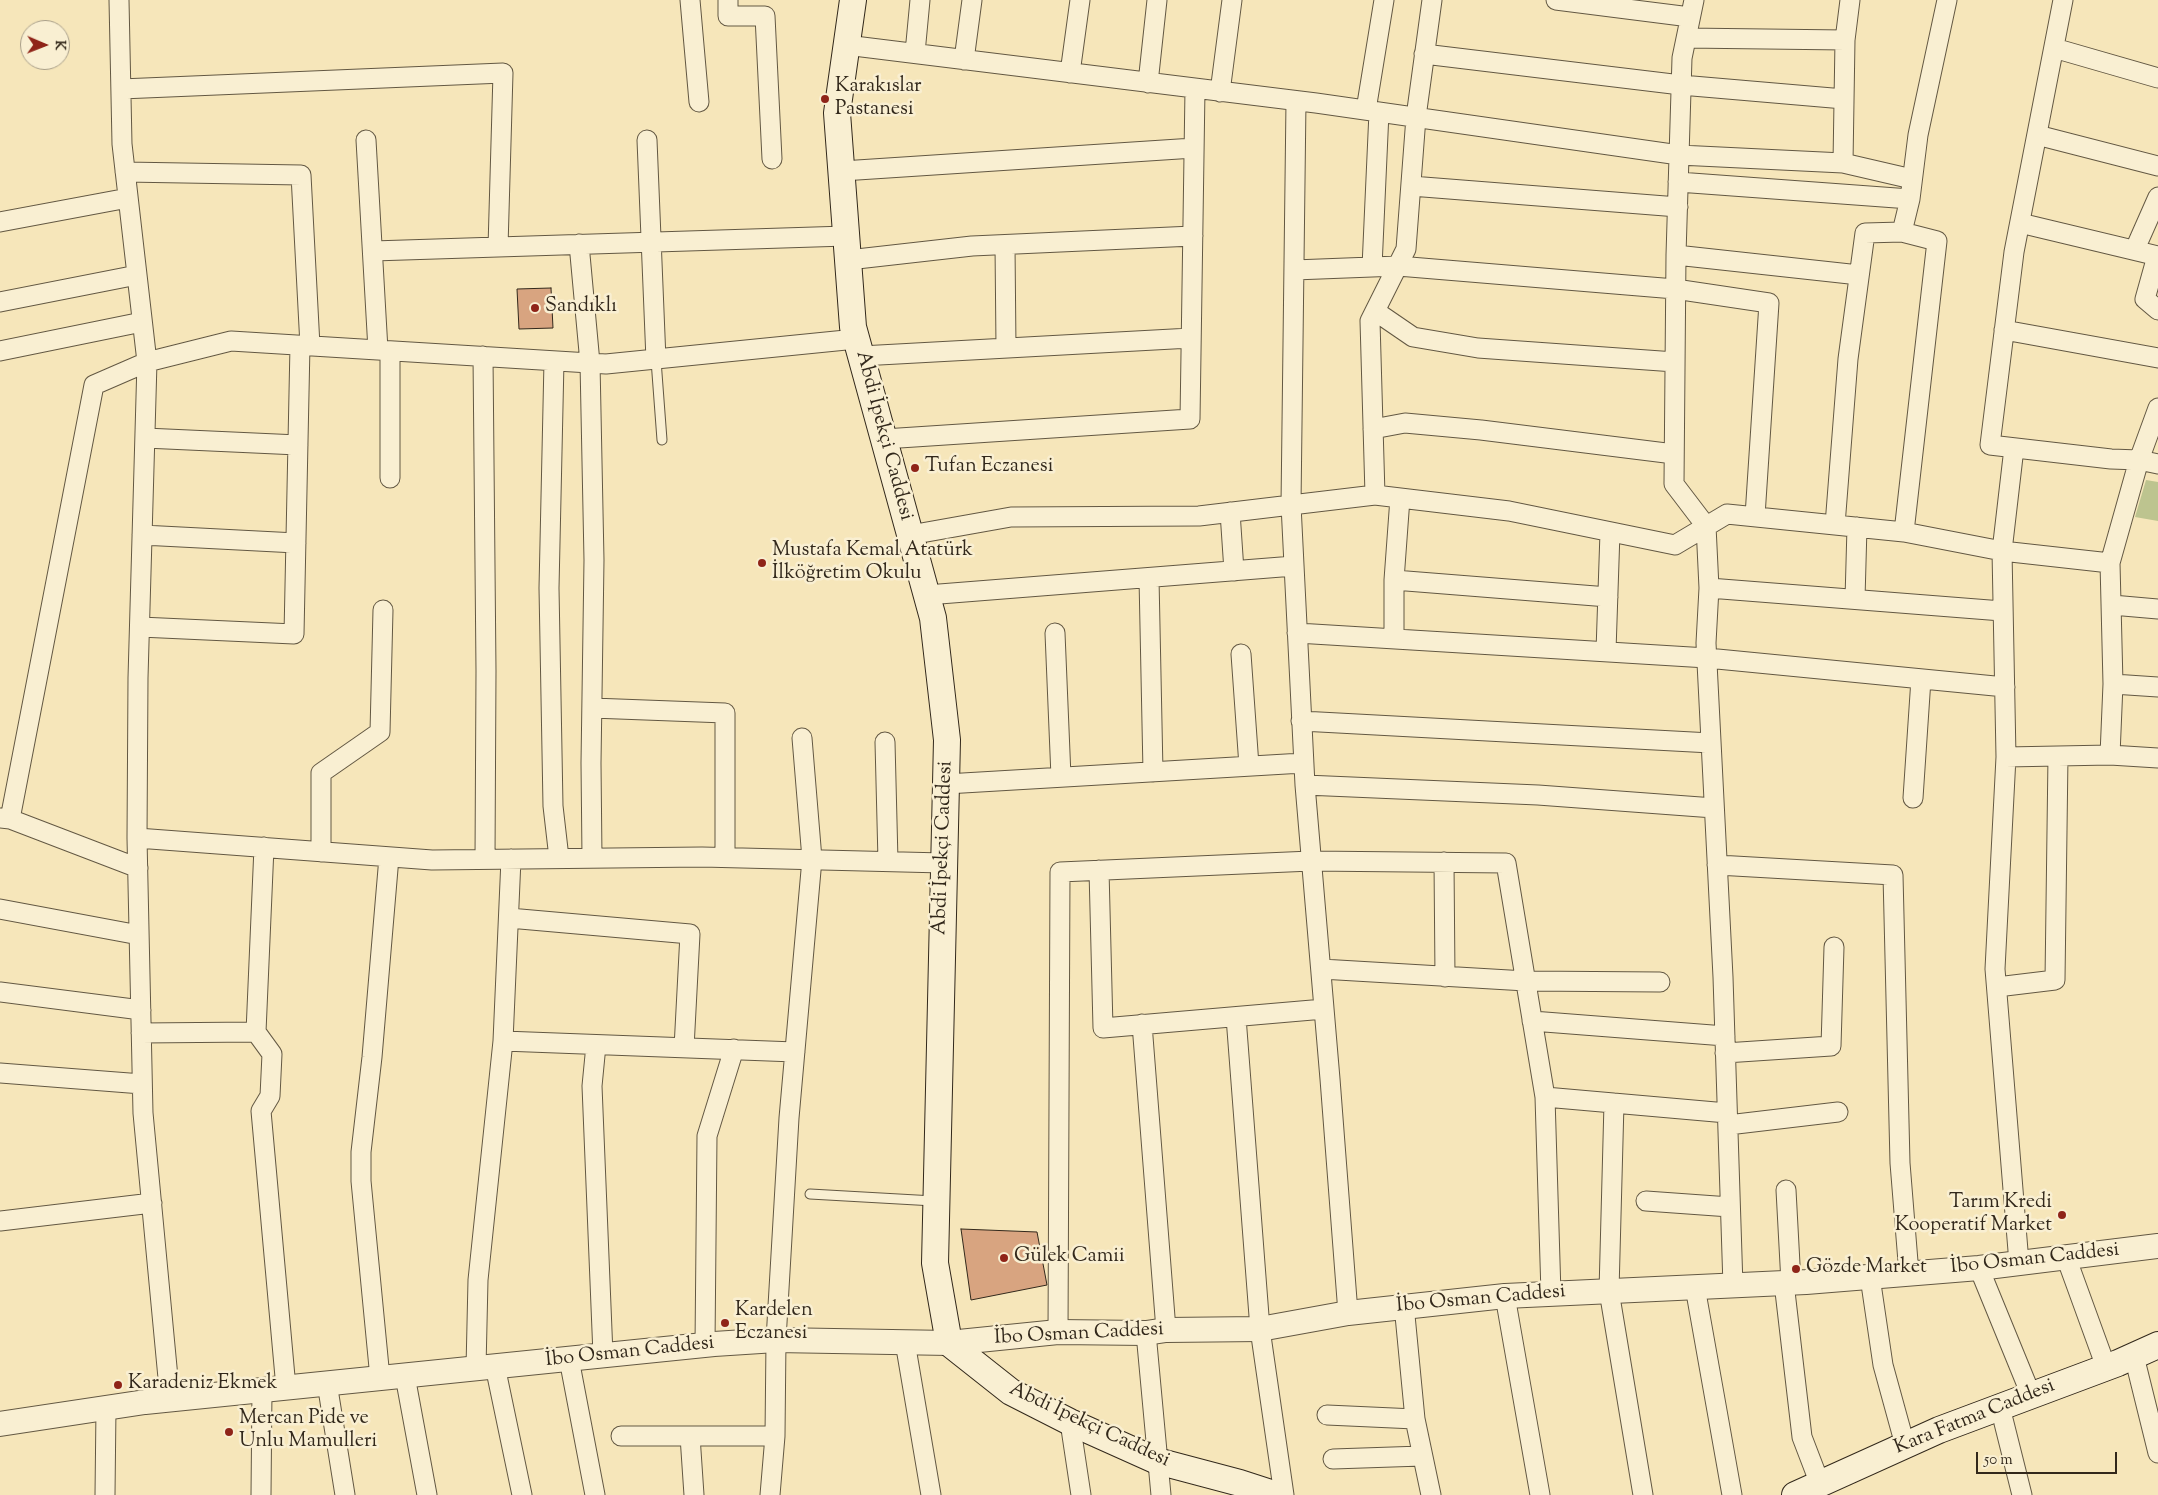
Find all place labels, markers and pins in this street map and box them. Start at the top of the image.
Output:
place label: Karakıslar Pastanesi [835,76,922,123]
marker: Karakıslar Pastanesi [819,93,831,105]
place label: Sandıklı [545,296,617,320]
marker: Sandıklı [529,302,541,314]
place label: Tufan Eczanesi [925,456,1053,480]
marker: Tufan Eczanesi [909,462,921,474]
place label: Mustafa Kemal Atatürk İlköğretim Okulu [772,540,973,587]
marker: Mustafa Kemal Atatürk İlköğretim Okulu [756,557,768,569]
place label: Tarım Kredi Kooperatif Market [1895,1192,2052,1239]
marker: Tarım Kredi Kooperatif Market [2056,1209,2068,1221]
place label: Gülek Camii [1014,1246,1125,1270]
marker: Gülek Camii [998,1252,1010,1264]
place label: Gözde Market [1806,1257,1927,1281]
marker: Gözde Market [1790,1263,1802,1275]
place label: Kardelen Eczanesi [735,1300,813,1347]
marker: Kardelen Eczanesi [719,1317,731,1329]
place label: Karadeniz Ekmek [128,1373,277,1397]
marker: Karadeniz Ekmek [112,1379,124,1391]
place label: Mercan Pide ve Unlu Mamulleri [239,1408,377,1455]
marker: Mercan Pide ve Unlu Mamulleri [223,1426,235,1438]

